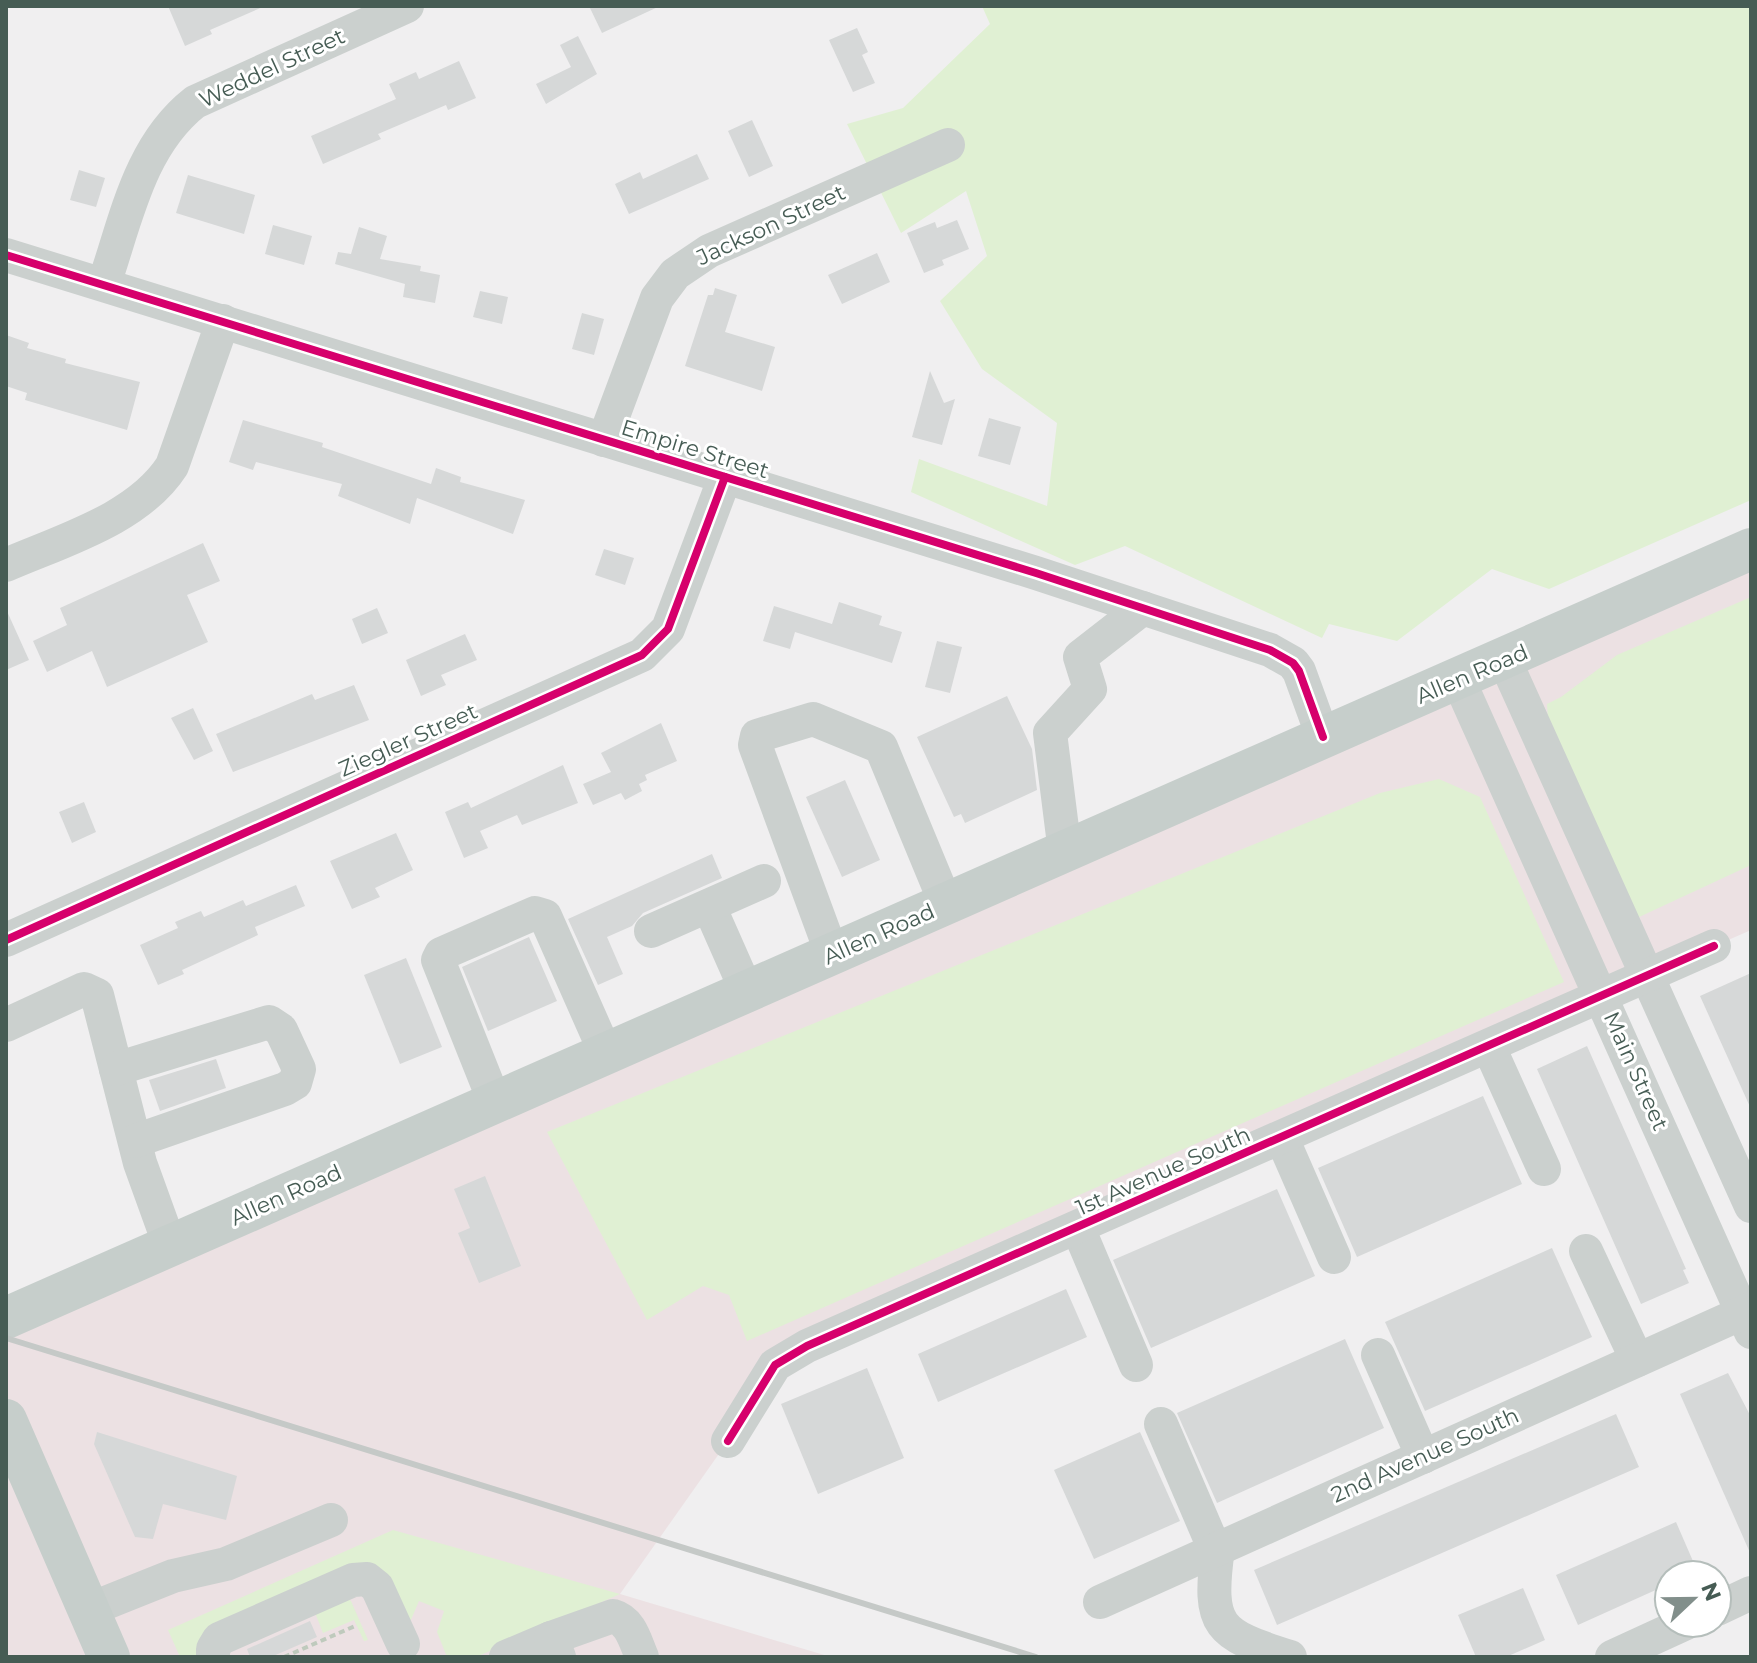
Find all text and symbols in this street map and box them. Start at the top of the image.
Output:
street label: Weddel Street [195,22,349,114]
street label: Jackson Street [692,179,850,272]
street label: Empire Street [618,414,772,484]
street label: Allen Road [1412,638,1532,710]
street label: Ziegler Street [334,697,482,783]
street label: Allen Road [819,897,939,971]
street label: Main Street [1598,1007,1674,1135]
street label: 1st Avenue South [1072,1120,1254,1222]
street label: Allen Road [226,1158,346,1232]
street label: 2nd Avenue South [1327,1401,1523,1509]
north arrow [1653,1559,1733,1639]
text: N [1695,1578,1727,1605]

